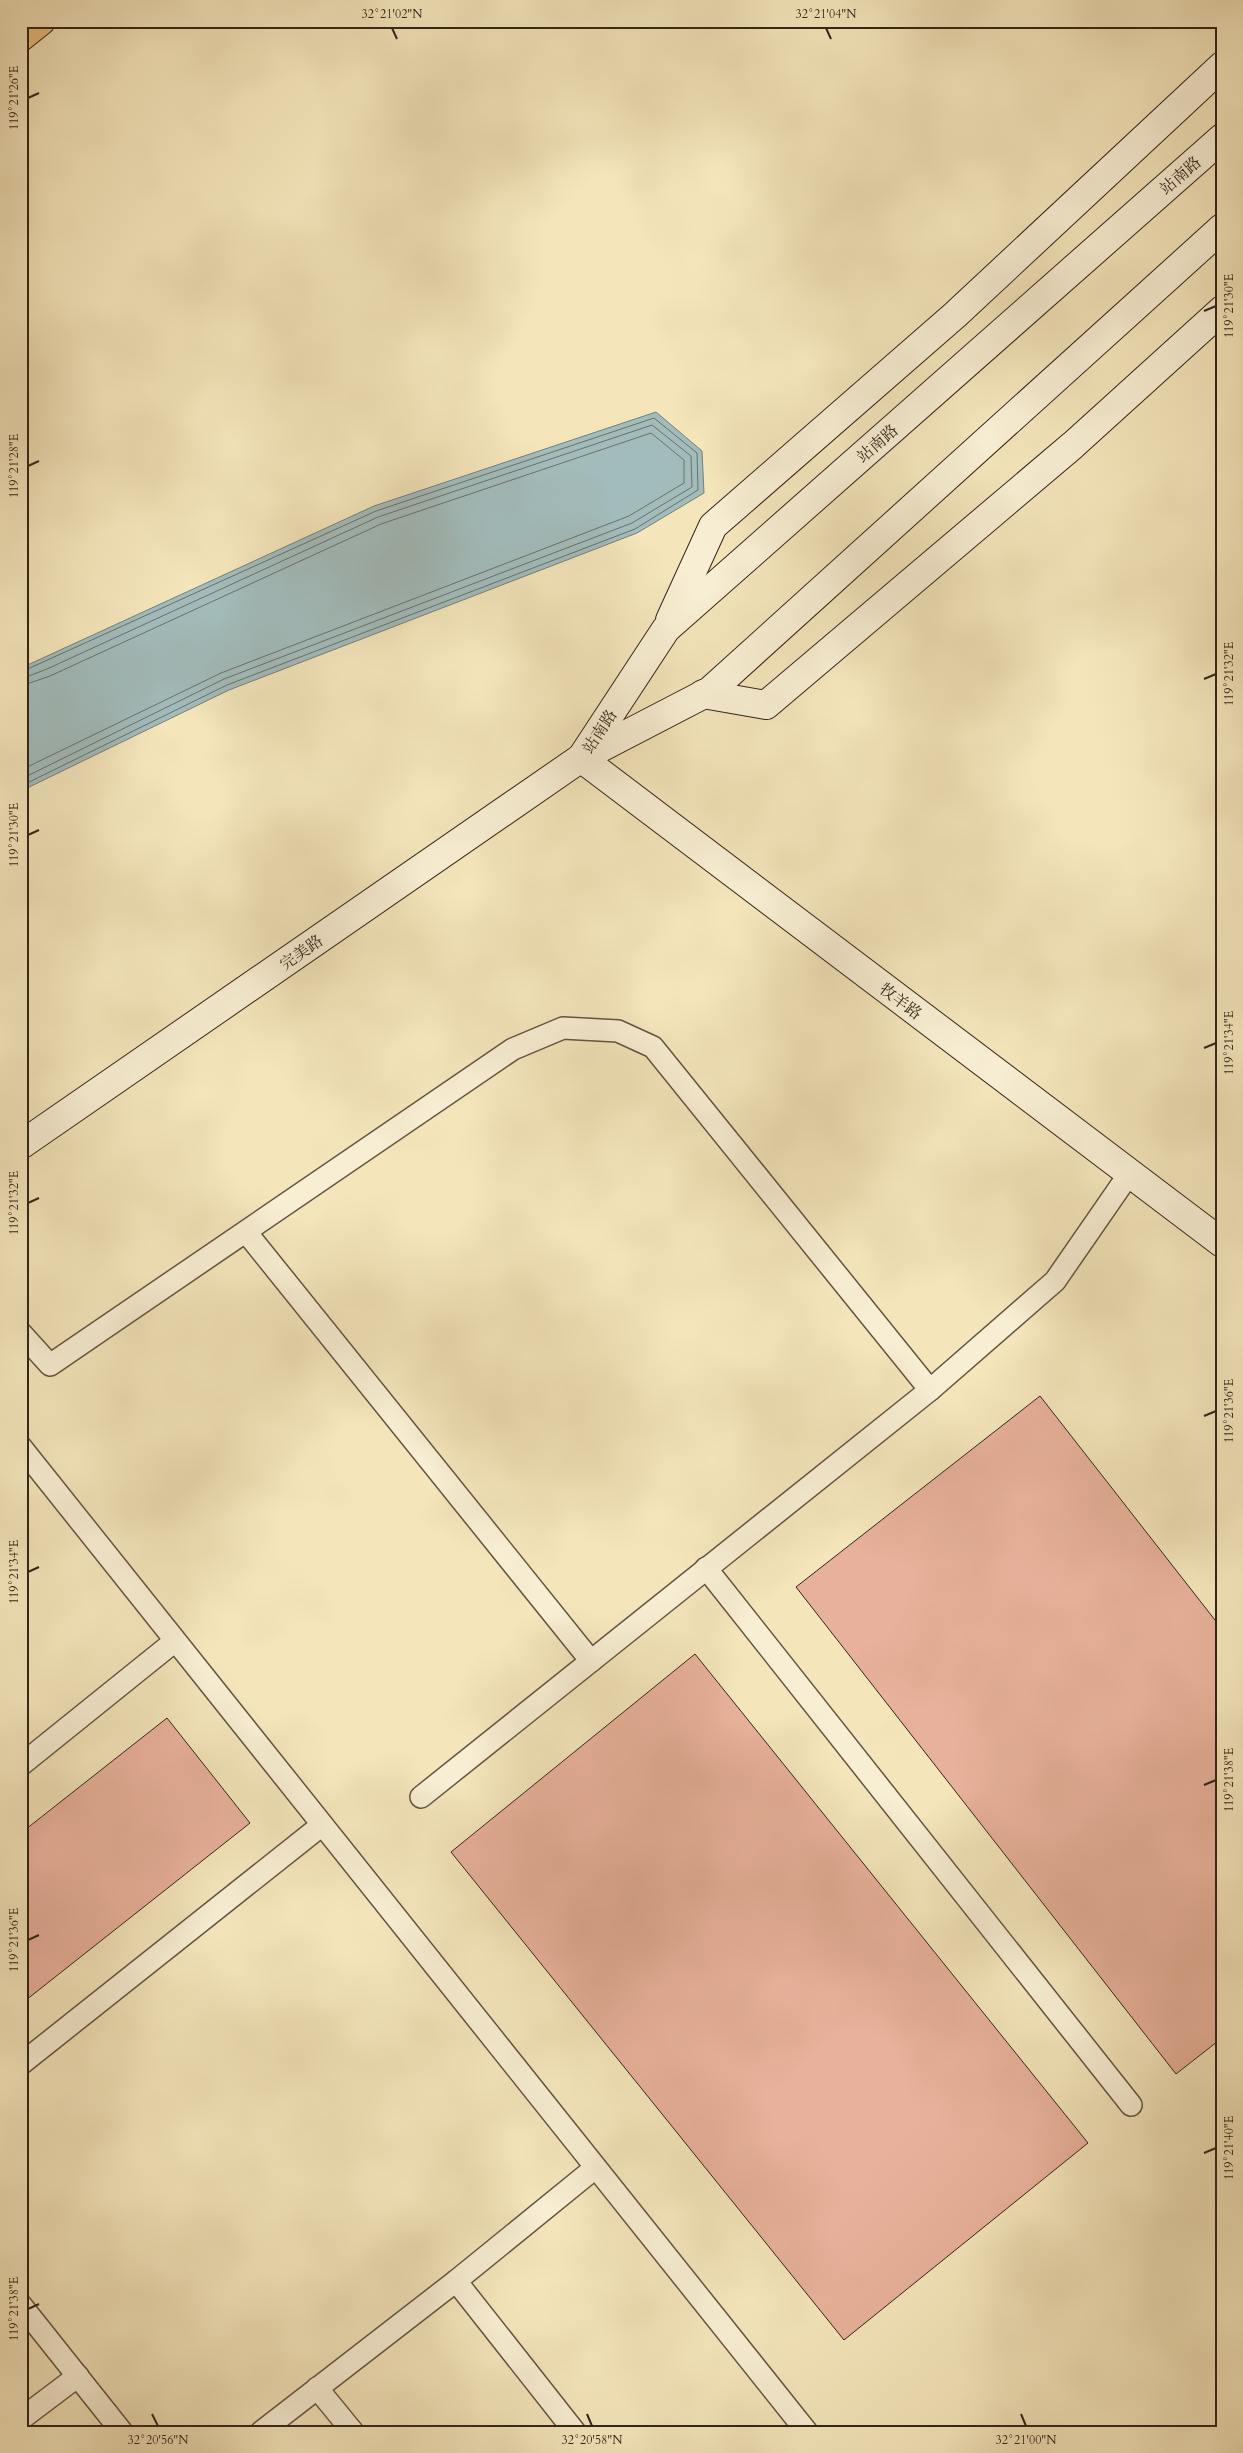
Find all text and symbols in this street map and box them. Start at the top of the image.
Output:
text: 32°21'02"N [362,6,423,22]
text: 32°21'04"N [796,6,857,22]
text: 119°21'26"E [6,66,22,130]
street label: 站南路 [1155,152,1206,200]
text: 119°21'30"E [1221,274,1237,338]
street label: 站南路 [852,420,903,468]
text: 119°21'28"E [6,434,22,498]
text: 119°21'32"E [1221,642,1237,706]
street label: 站南路 [578,705,622,758]
text: 119°21'30"E [6,803,22,867]
street label: 完美路 [276,930,328,976]
street label: 牧羊路 [875,979,926,1025]
text: 119°21'34"E [1221,1011,1237,1075]
text: 119°21'32"E [6,1171,22,1235]
text: 119°21'36"E [1221,1379,1237,1443]
text: 119°21'34"E [6,1540,22,1604]
text: 119°21'38"E [1221,1748,1237,1812]
text: 119°21'36"E [6,1908,22,1972]
text: 119°21'40"E [1221,2116,1237,2180]
text: 119°21'38"E [6,2277,22,2341]
text: 32°20'56"N [128,2432,189,2448]
text: 32°20'58"N [562,2432,623,2448]
text: 32°21'00"N [996,2432,1057,2448]

